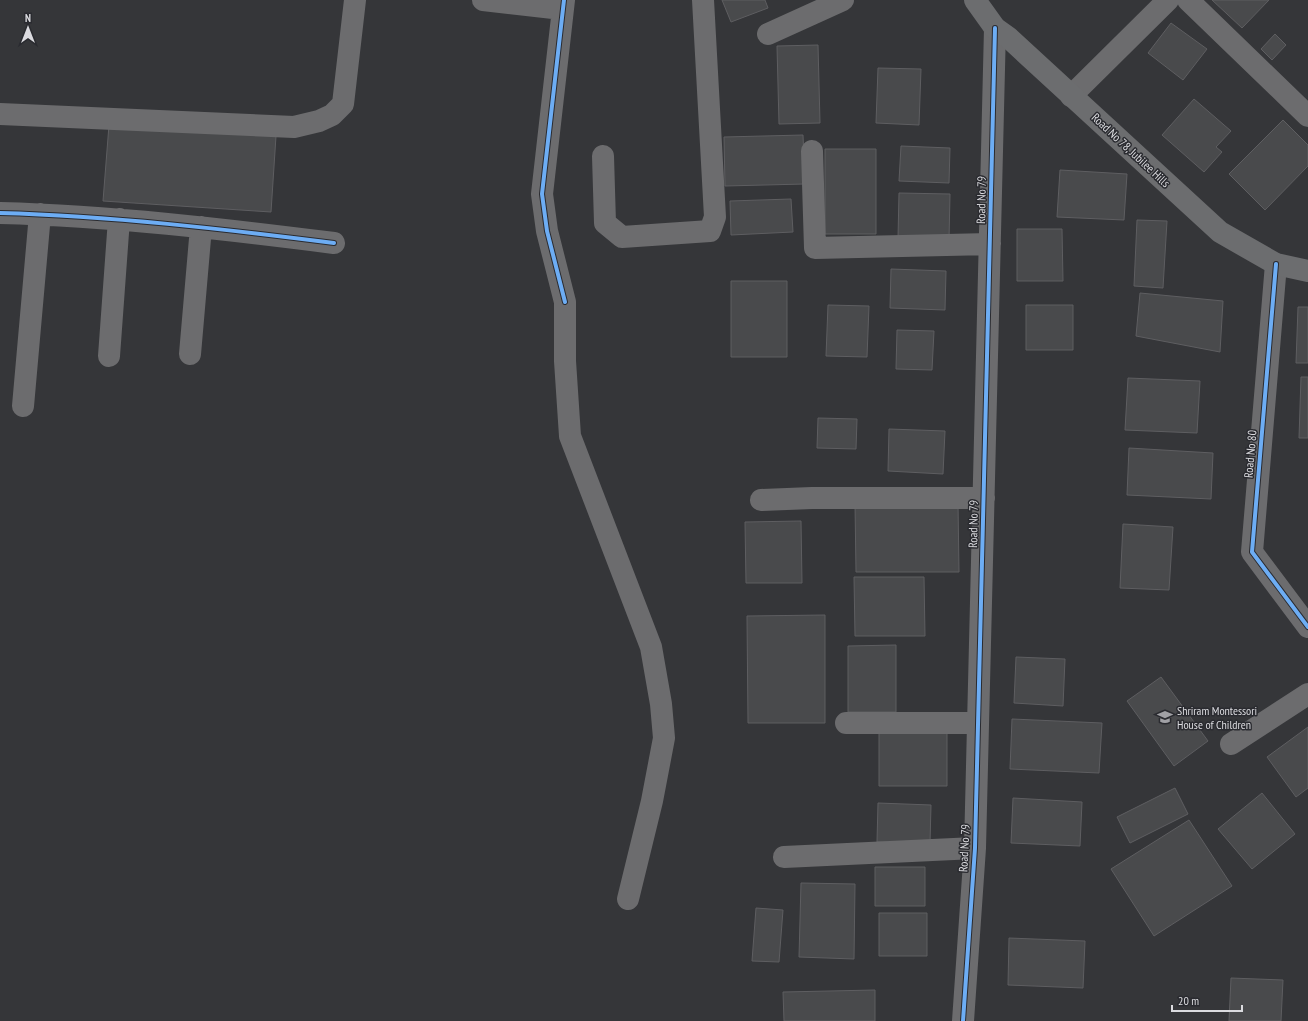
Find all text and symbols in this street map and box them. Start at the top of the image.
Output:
north arrow [8,8,48,48]
text: N [25,11,31,25]
street label: Road No 78, Jubilee Hills [1089,110,1173,190]
street label: Road No 79 [973,176,989,224]
street label: Road No 80 [1240,429,1260,479]
street label: Road No 79 [965,500,981,548]
place label: Shriram Montessori House of Children [1177,703,1257,732]
school or university icon: Shriram Montessori House of Children [1156,708,1174,726]
street label: Road No 79 [955,824,973,872]
scale bar [1172,987,1242,1013]
text: 20 m [1178,993,1199,1008]

